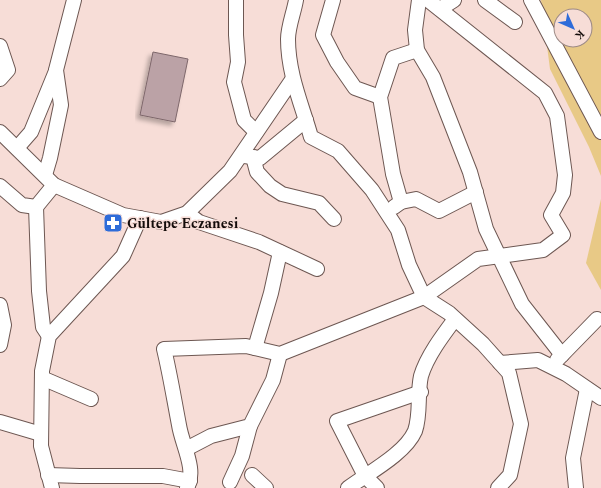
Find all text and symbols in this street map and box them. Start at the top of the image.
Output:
north arrow [553,8,593,48]
text: K [570,26,589,44]
pharmacy icon: Gültepe Eczanesi [102,212,124,234]
place label: Gültepe Eczanesi [127,213,239,234]

